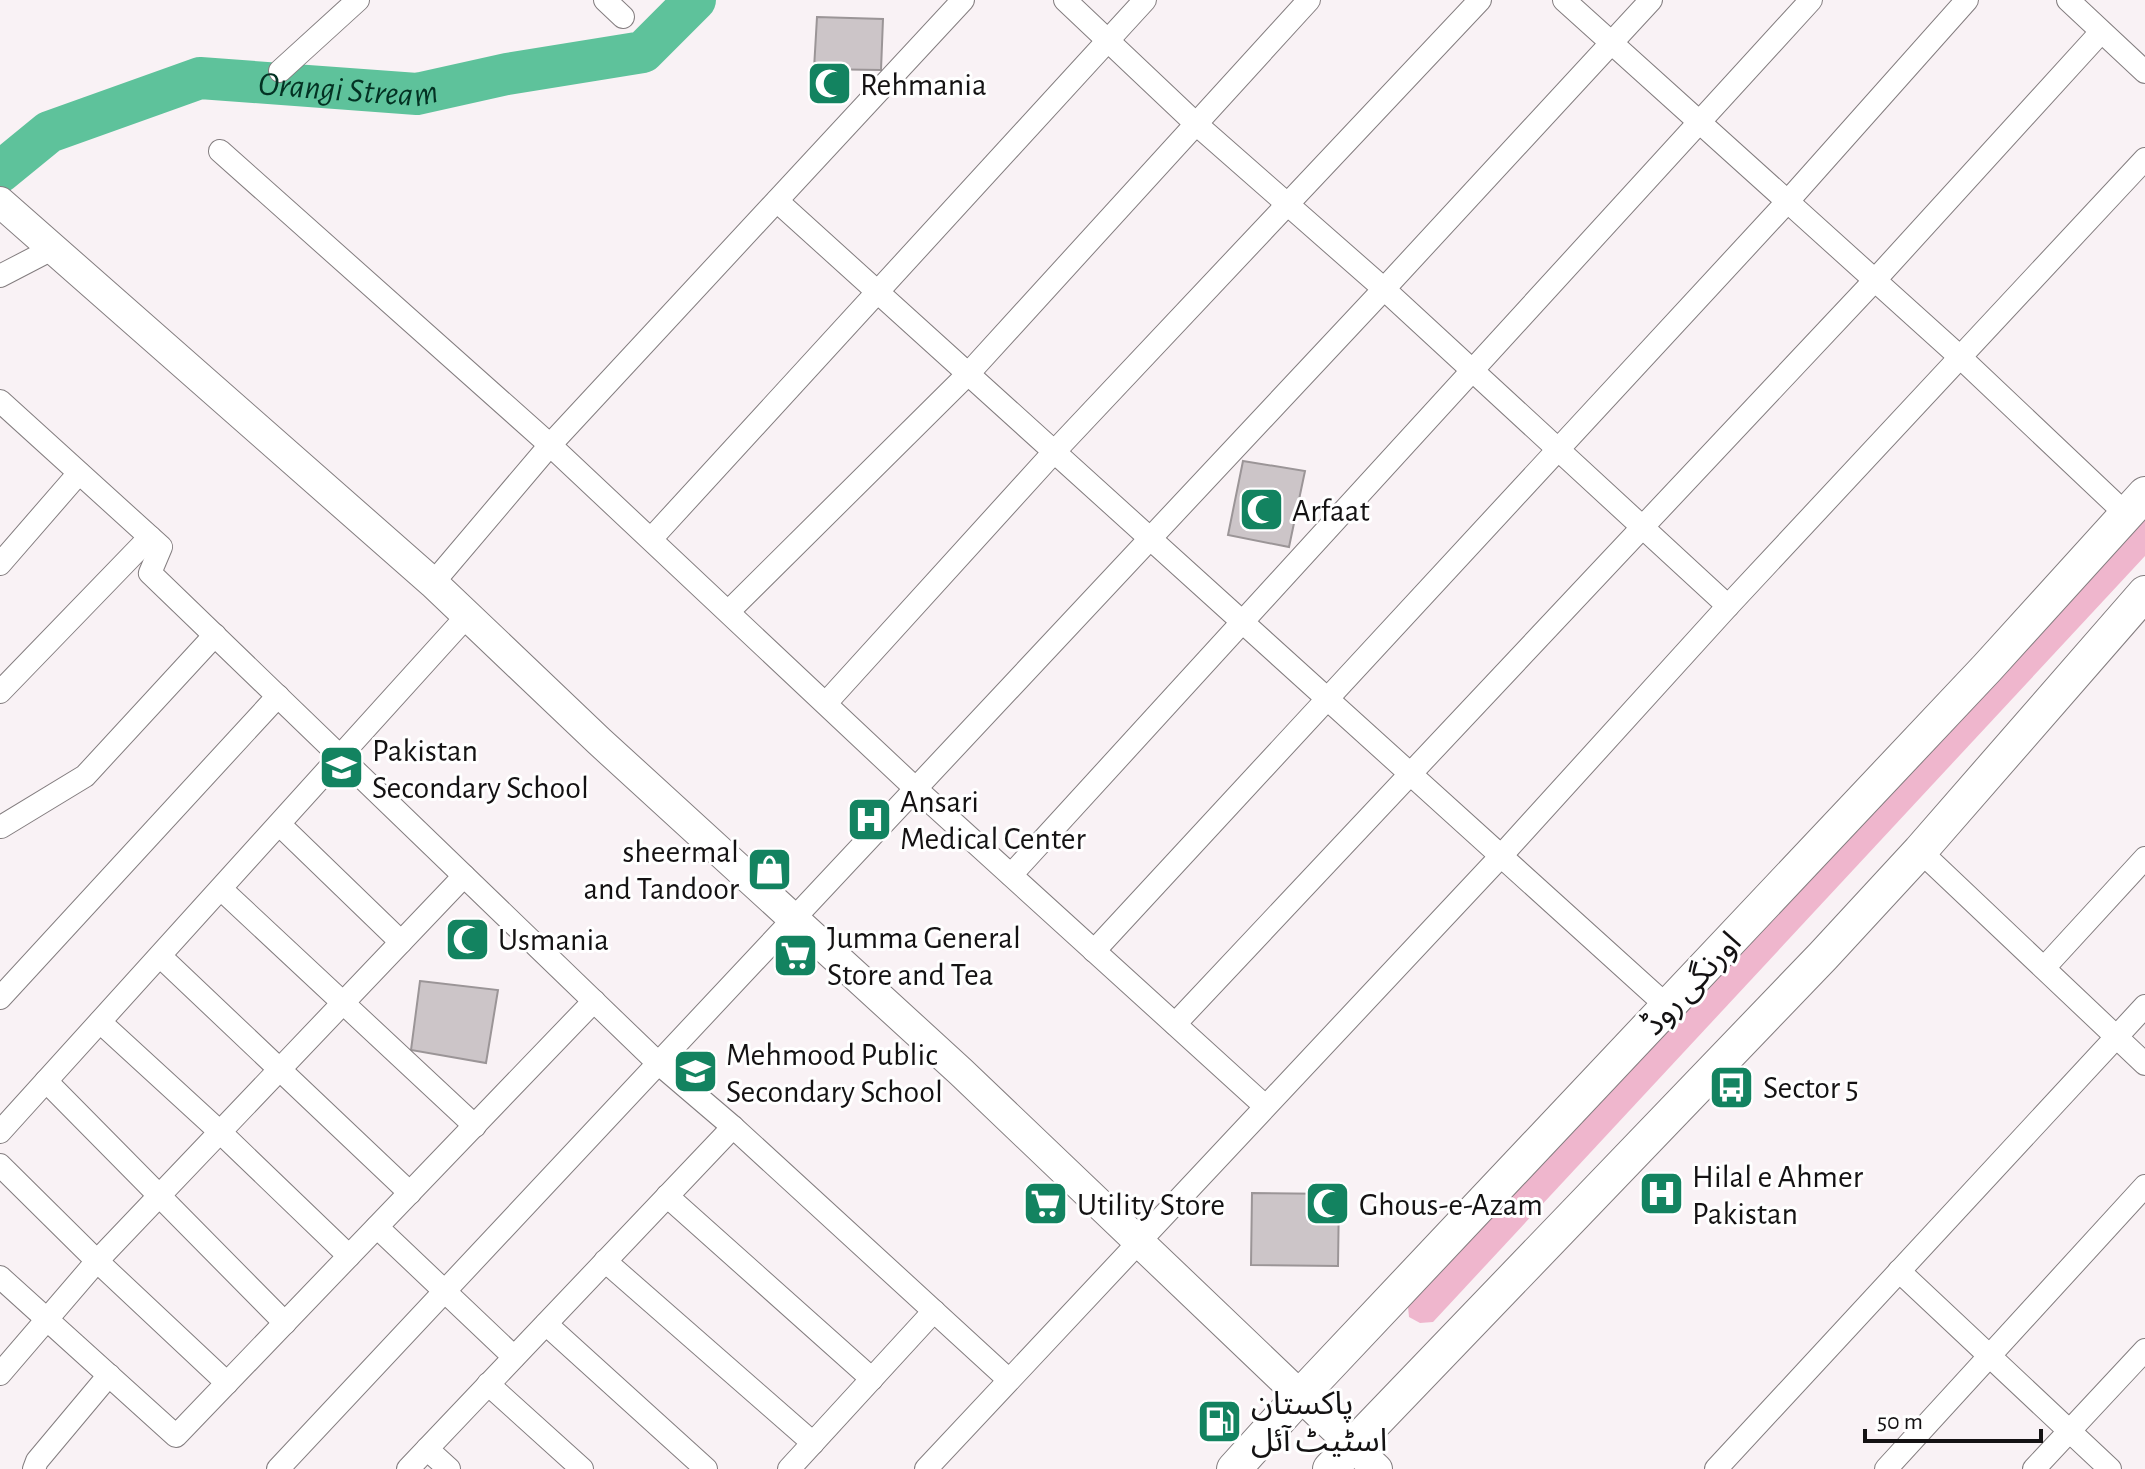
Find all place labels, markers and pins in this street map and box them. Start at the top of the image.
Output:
mosque icon: Rehmania [805,60,853,108]
place label: Rehmania [860,69,987,101]
mosque icon: Arfaat [1237,486,1285,534]
place label: Arfaat [1292,495,1370,527]
place label: Pakistan Secondary School [372,735,589,804]
school or university icon: Pakistan Secondary School [317,744,365,792]
place label: Ansari Medical Center [900,786,1086,855]
hospital icon: Ansari Medical Center [845,795,893,843]
place label: sheermal and Tandoor [584,836,740,905]
shop icon: sheermal and Tandoor [746,845,794,893]
mosque icon: Usmania [443,915,491,963]
place label: Jumma General Store and Tea [827,922,1021,991]
place label: Usmania [498,924,609,956]
supermarket icon: Jumma General Store and Tea [772,931,820,979]
place label: Mehmood Public Secondary School [726,1039,943,1108]
school or university icon: Mehmood Public Secondary School [671,1048,719,1096]
bus stop icon: Sector 5 [1708,1063,1756,1111]
place label: Sector 5 [1763,1072,1859,1104]
place label: Hilal e Ahmer Pakistan [1692,1161,1864,1230]
hospital icon: Hilal e Ahmer Pakistan [1637,1170,1685,1218]
supermarket icon: Utility Store [1022,1180,1070,1228]
mosque icon: Ghous-e-Azam [1304,1180,1352,1228]
place label: Utility Store [1077,1189,1225,1221]
place label: Ghous-e-Azam [1359,1189,1543,1221]
place label: پاکستان اسٹیٹ آئل [1251,1388,1387,1458]
fuel station icon: پاکستان اسٹیٹ آئل [1196,1397,1244,1445]

